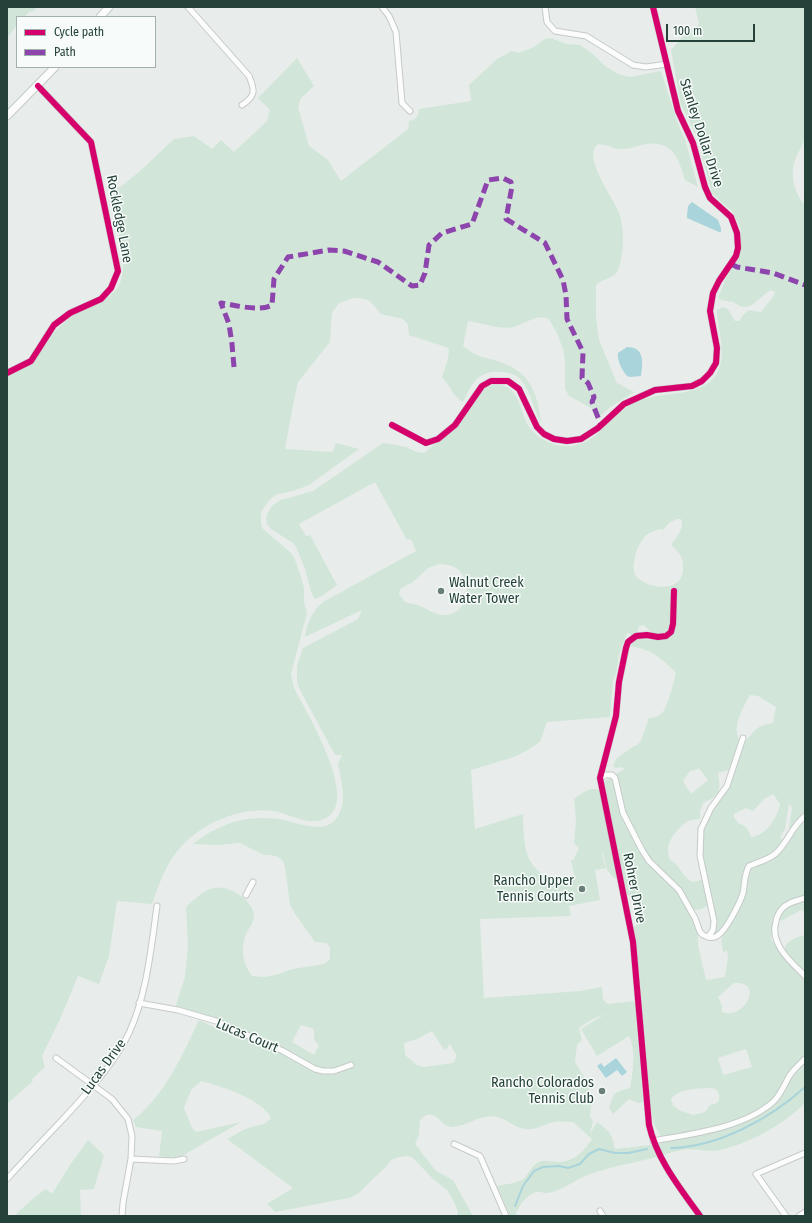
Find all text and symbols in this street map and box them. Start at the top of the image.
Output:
legend [16,16,156,68]
scale bar [668,16,757,42]
text: 100 m [673,24,702,38]
text: Cycle path [54,25,104,39]
text: Path [54,45,76,59]
street label: Stanley Dollar Drive [676,77,726,189]
street label: Rockledge Lane [102,174,136,264]
place label: Walnut Creek Water Tower [449,575,524,608]
marker: Walnut Creek Water Tower [436,586,446,596]
street label: Rohrer Drive [619,851,649,925]
place label: Rancho Upper Tennis Courts [493,873,574,906]
marker: Rancho Upper Tennis Courts [577,884,587,894]
street label: Lucas Court [213,1015,281,1057]
street label: Lucas Drive [78,1036,130,1098]
place label: Rancho Colorados Tennis Club [491,1075,594,1108]
marker: Rancho Colorados Tennis Club [597,1086,607,1096]

